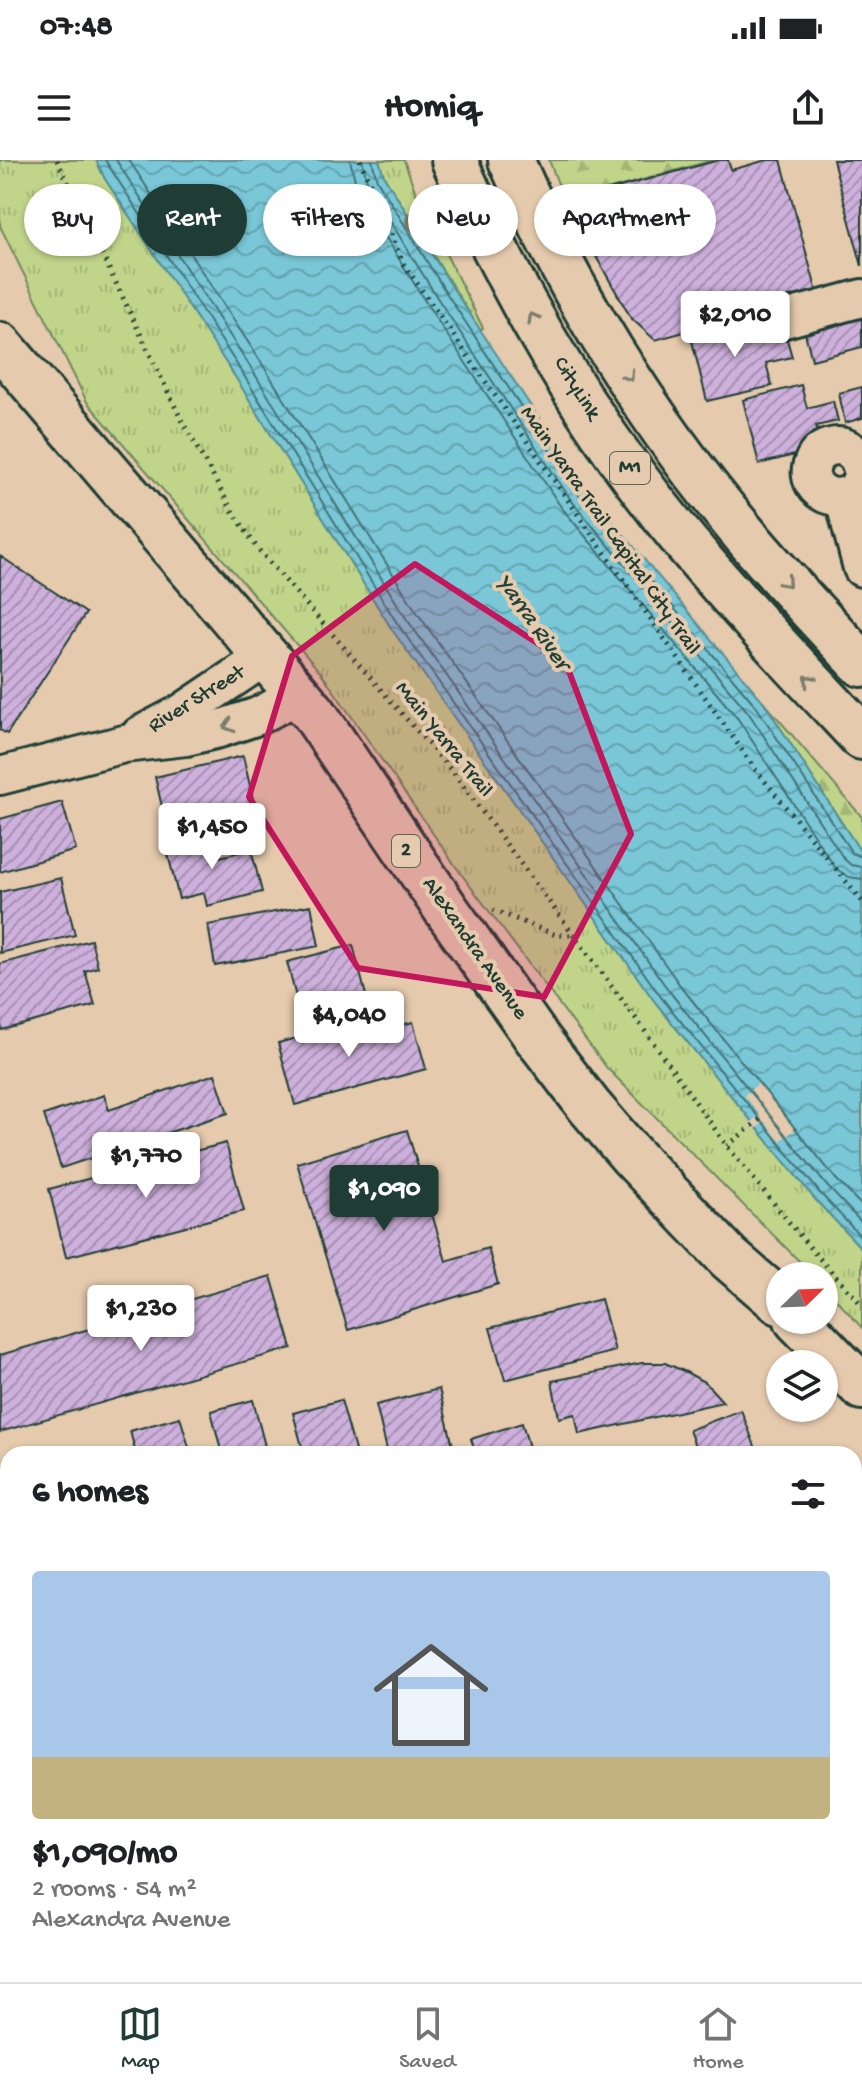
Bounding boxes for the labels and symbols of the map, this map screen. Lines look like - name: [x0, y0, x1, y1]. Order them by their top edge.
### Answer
- pin: $2,010: [670, 291, 800, 359]
- one-way arrow: [527, 312, 543, 327]
- street label: CityLink: [547, 353, 607, 427]
- one-way arrow: [619, 367, 634, 381]
- street label: Main Yarra Trail Capital City Trail: [513, 402, 705, 660]
- road number: M1: [610, 452, 650, 484]
- water label: Yarra River: [489, 570, 578, 680]
- one-way arrow: [777, 573, 791, 588]
- street label: River Street: [144, 659, 252, 740]
- one-way arrow: [804, 674, 818, 689]
- street label: Main Yarra Trail: [388, 677, 498, 803]
- one-way arrow: [222, 717, 236, 733]
- pin: $1,450: [147, 803, 277, 871]
- road number: 2: [392, 835, 420, 867]
- street label: Alexandra Avenue: [415, 873, 533, 1026]
- pin: $4,040: [284, 991, 414, 1059]
- pin: $1,770: [81, 1132, 211, 1200]
- pin: $1,090: [319, 1165, 449, 1233]
- north arrow: [766, 1262, 838, 1334]
- pin: $1,230: [76, 1285, 206, 1353]

